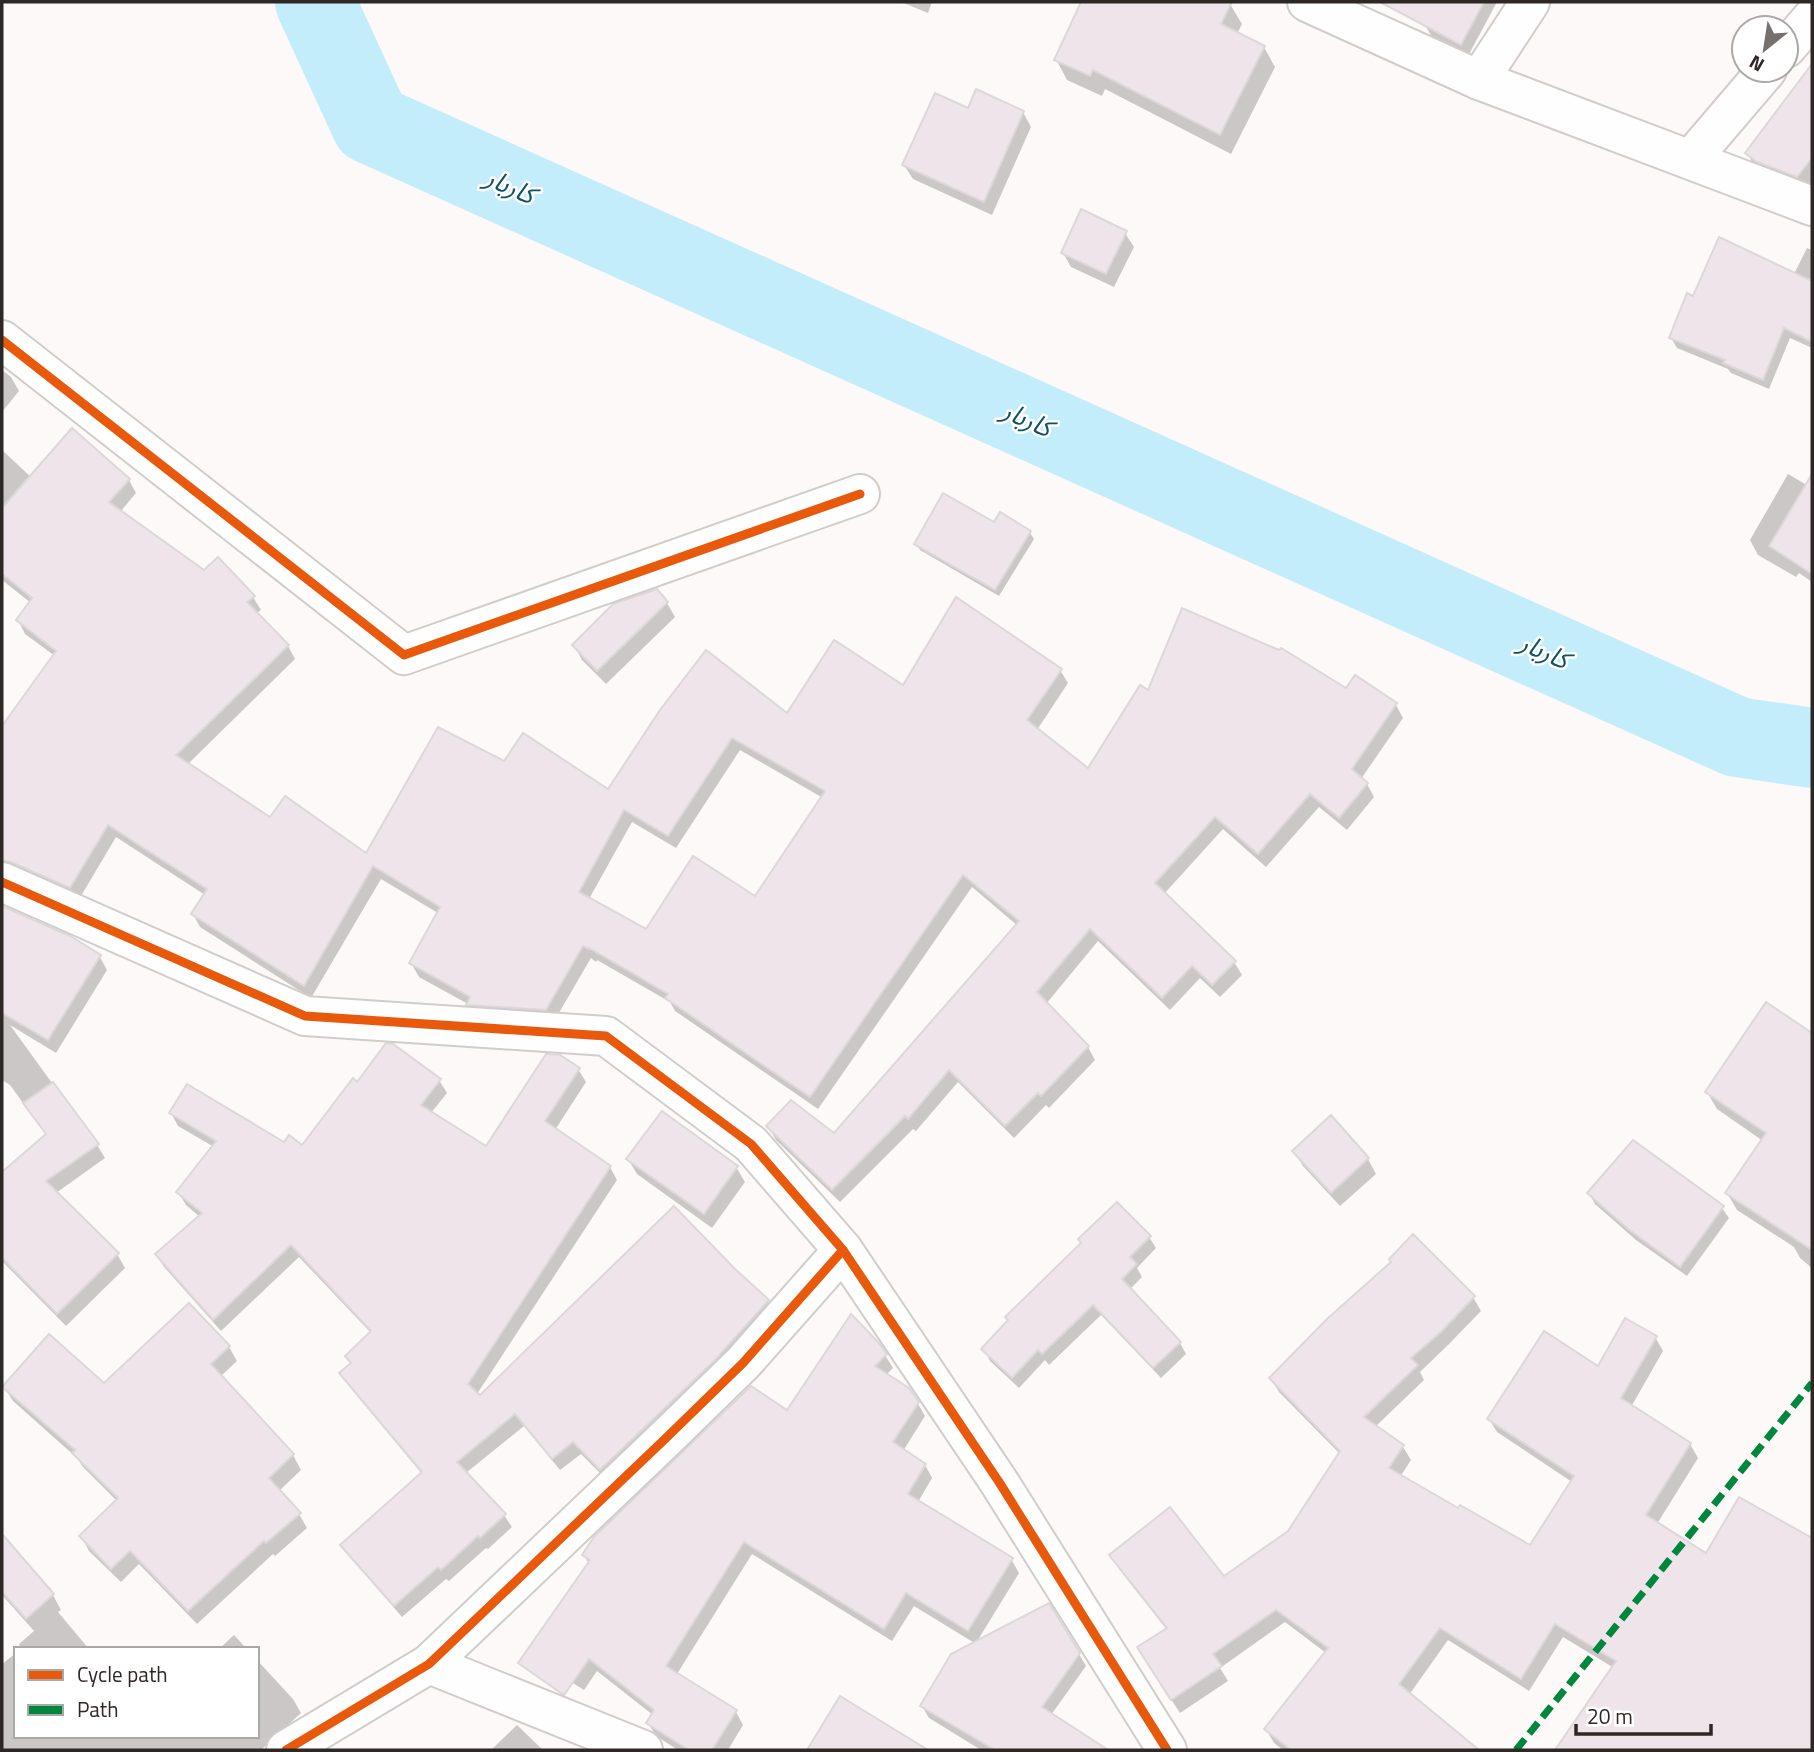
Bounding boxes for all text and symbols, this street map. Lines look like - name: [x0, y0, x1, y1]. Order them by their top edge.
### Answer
- north arrow: [1730, 14, 1800, 84]
- text: N: [1743, 48, 1769, 80]
- water label: کاربار: [477, 157, 546, 216]
- water label: کاربار: [994, 390, 1063, 449]
- water label: کاربار: [1511, 622, 1580, 681]
- legend: [14, 1647, 259, 1738]
- text: Cycle path: [77, 1658, 168, 1690]
- scale bar: [1576, 1692, 1711, 1736]
- text: Path: [77, 1693, 119, 1725]
- text: 20 m: [1587, 1700, 1633, 1732]

